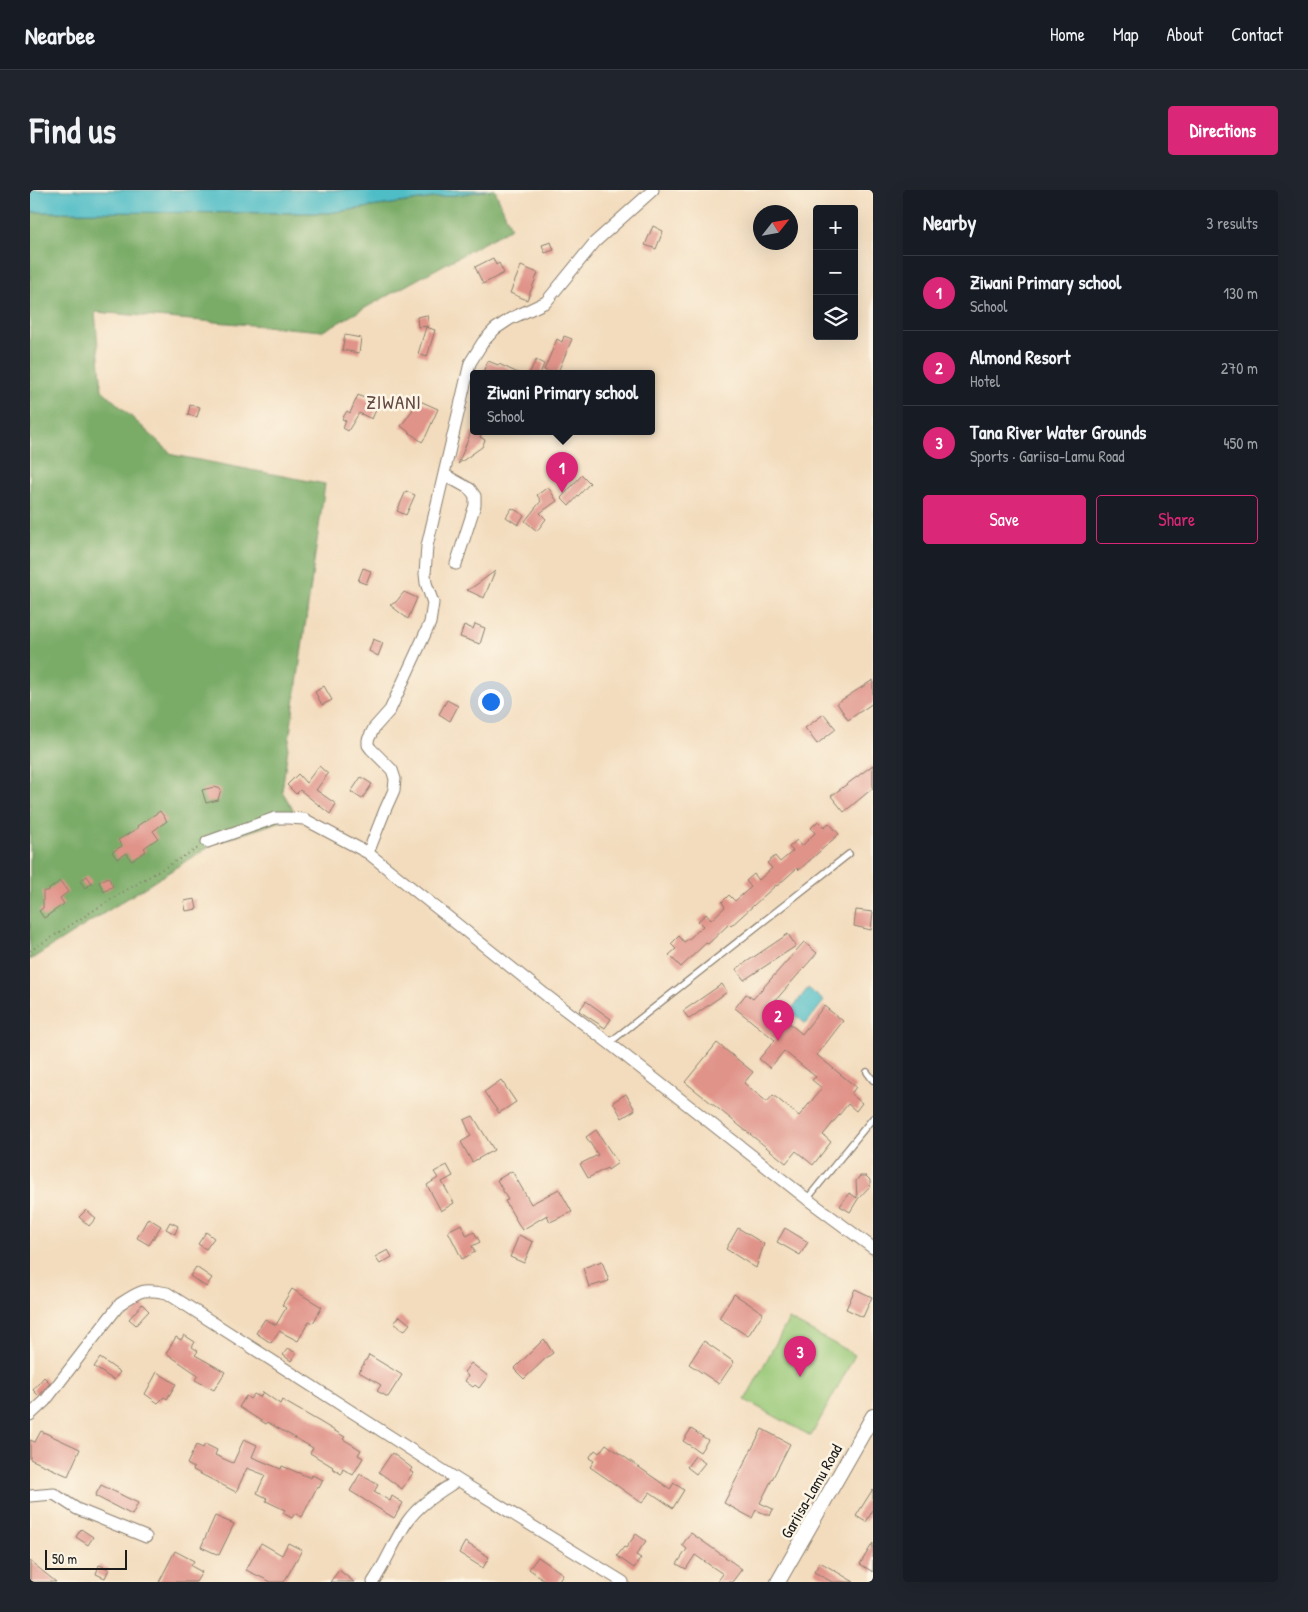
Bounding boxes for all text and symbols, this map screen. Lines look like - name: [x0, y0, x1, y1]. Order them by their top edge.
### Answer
- text: Nearbee: [25, 19, 95, 51]
- text: Home: [1050, 22, 1085, 47]
- text: Map: [1113, 22, 1138, 47]
- text: About: [1166, 22, 1203, 47]
- text: Contact: [1231, 22, 1283, 47]
- button: Directions: [1168, 106, 1278, 155]
- text: Find us: [30, 107, 116, 154]
- north arrow: [753, 205, 798, 250]
- map controls: [813, 205, 858, 340]
- button: +: [813, 205, 858, 250]
- text: Nearby: [923, 208, 976, 237]
- text: 3 results: [1206, 212, 1258, 234]
- button: −: [813, 250, 858, 295]
- text: Ziwani Primary school: [970, 269, 1121, 295]
- text: 1: [936, 282, 942, 304]
- text: 130 m: [1223, 282, 1258, 304]
- button: layers: [813, 295, 858, 340]
- text: School: [970, 295, 1007, 317]
- text: Almond Resort: [970, 344, 1070, 370]
- text: 2: [935, 357, 943, 379]
- text: 270 m: [1221, 357, 1258, 379]
- popup: [470, 370, 655, 435]
- text: Hotel: [970, 370, 1000, 392]
- text: Ziwani Primary school: [487, 379, 638, 405]
- district label: ZIWANI: [366, 389, 422, 415]
- text: School: [487, 405, 524, 427]
- text: Tana River Water Grounds: [970, 419, 1146, 445]
- text: 3: [935, 432, 943, 454]
- text: 450 m: [1224, 432, 1258, 454]
- text: Sports · Gariisa-Lamu Road: [970, 445, 1125, 467]
- pin: 1: [546, 452, 578, 493]
- button: Save: [923, 495, 1086, 544]
- button: Share: [1096, 495, 1258, 544]
- your location: [478, 689, 504, 715]
- pin: 2: [762, 1000, 794, 1041]
- pin: 3: [784, 1336, 816, 1377]
- street label: Gariisa-Lamu Road: [775, 1440, 847, 1542]
- scale bar: [45, 1547, 128, 1570]
- text: 50 m: [52, 1549, 77, 1568]

